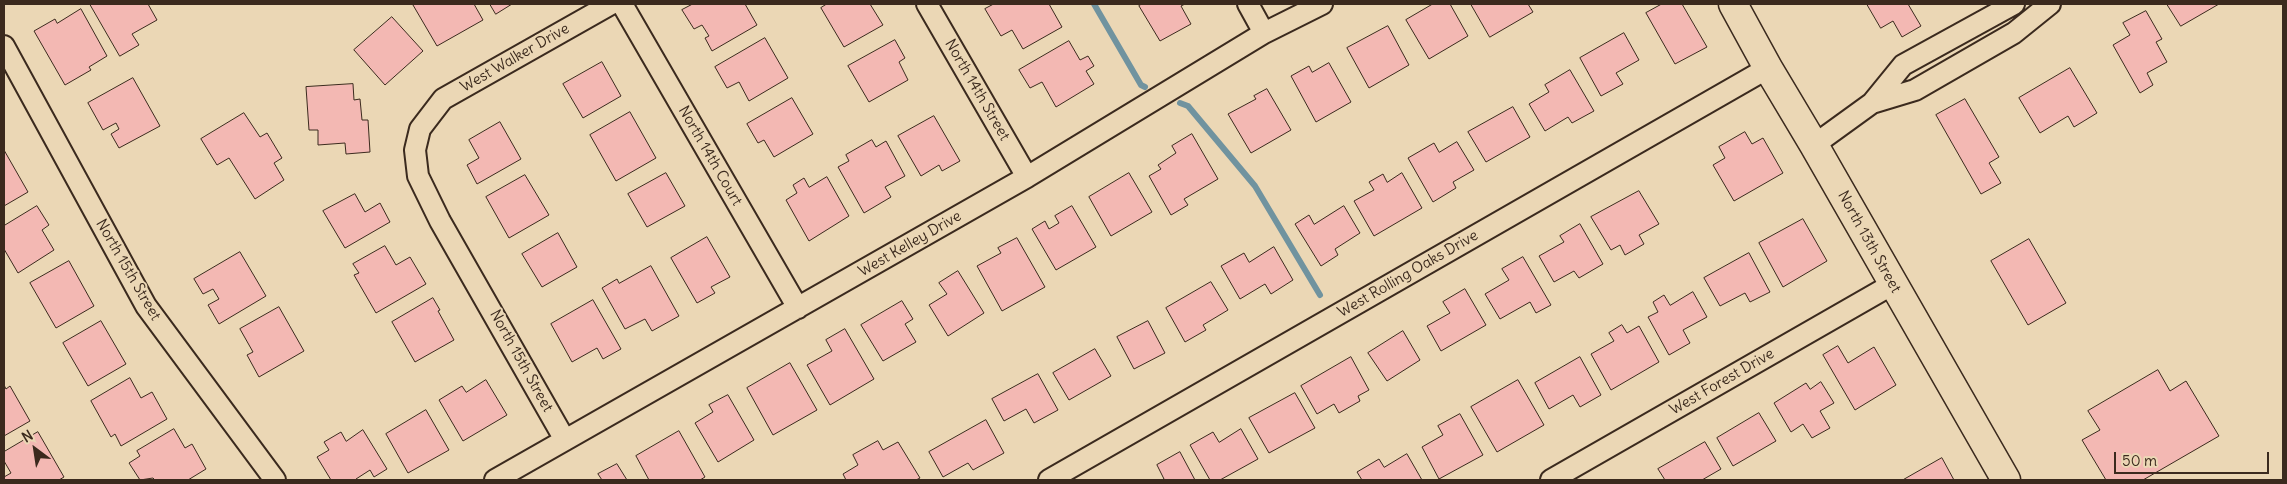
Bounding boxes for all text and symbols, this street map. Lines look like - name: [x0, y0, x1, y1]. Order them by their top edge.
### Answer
- street label: West Walker Drive: [457, 20, 573, 96]
- street label: North 14th Street: [941, 36, 1013, 144]
- street label: North 14th Court: [674, 103, 746, 209]
- street label: North 13th Street: [1834, 188, 1904, 296]
- street label: West Kelley Drive: [855, 207, 965, 281]
- street label: North 15th Street: [92, 216, 164, 324]
- street label: West Rolling Oaks Drive: [1335, 226, 1481, 322]
- street label: North 15th Street: [486, 307, 556, 415]
- street label: West Forest Drive: [1667, 345, 1777, 419]
- north arrow: [10, 424, 60, 474]
- text: N: [18, 426, 36, 446]
- scale bar: [2117, 442, 2272, 474]
- text: 50 m: [2122, 451, 2157, 470]

